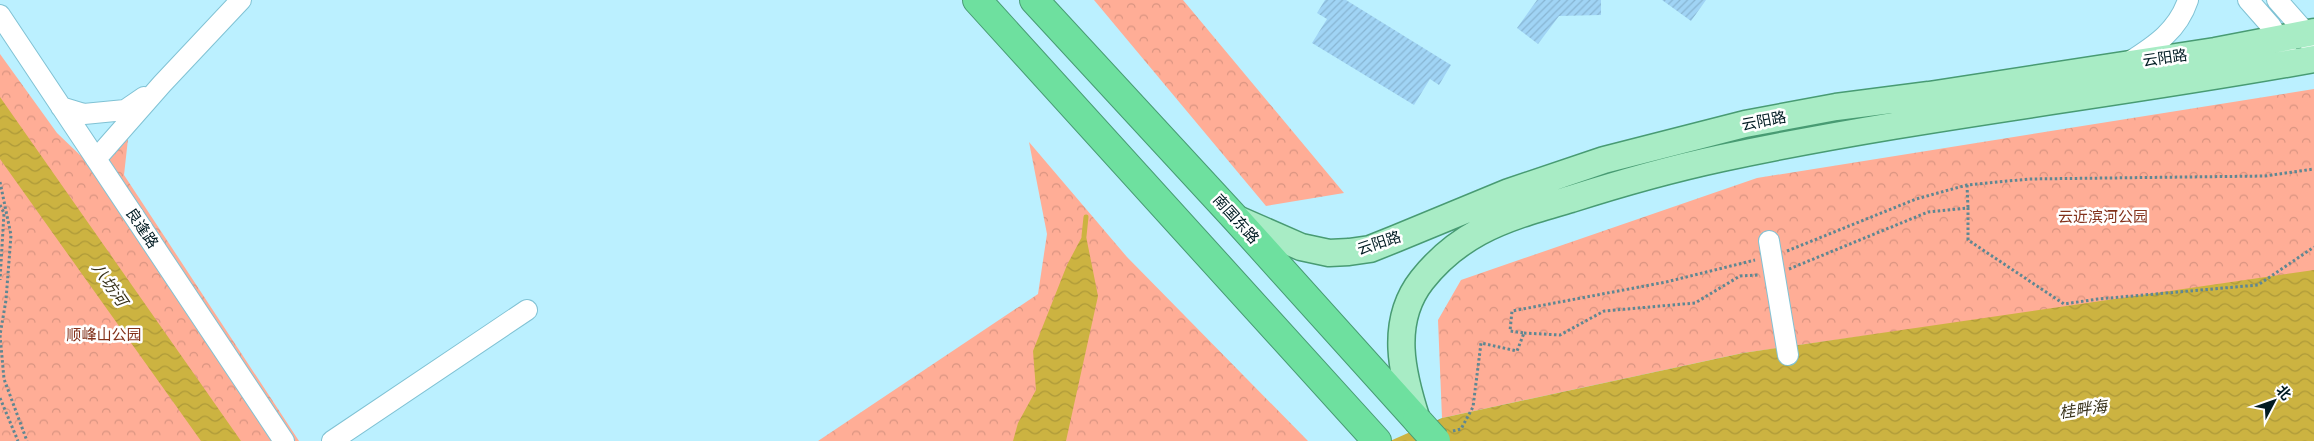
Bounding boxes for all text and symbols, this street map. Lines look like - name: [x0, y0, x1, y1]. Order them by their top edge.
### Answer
- street label: 云阳路: [2141, 44, 2189, 72]
- street label: 云阳路: [1740, 106, 1788, 136]
- street label: 南国东路: [1208, 189, 1264, 249]
- street label: 良逢路: [120, 203, 164, 253]
- park label: 云近滨河公园: [2058, 206, 2148, 228]
- street label: 云阳路: [1354, 226, 1404, 260]
- water label: 八坊河: [86, 258, 134, 313]
- park label: 顺峰山公园: [66, 324, 142, 346]
- north arrow: [2249, 376, 2299, 426]
- text: 北: [2272, 381, 2296, 404]
- water label: 桂畔海: [2058, 394, 2110, 424]

